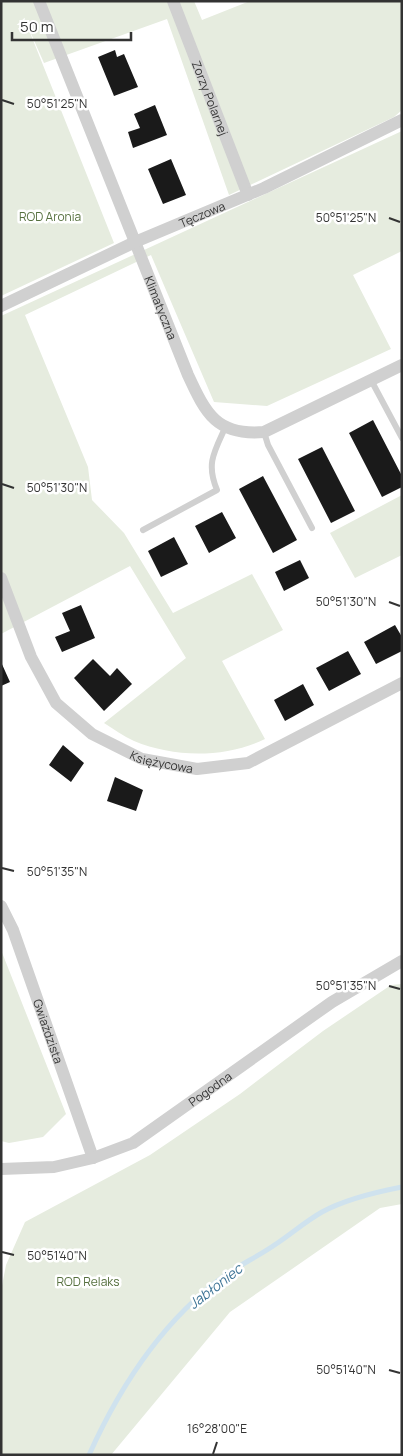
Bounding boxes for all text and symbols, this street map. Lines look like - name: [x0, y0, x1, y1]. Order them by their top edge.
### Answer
- scale bar: [12, 10, 131, 42]
- text: 50 m: [20, 16, 54, 37]
- street label: Zorzy Polarnej: [188, 58, 233, 138]
- text: 50°51'25"N: [27, 95, 87, 112]
- street label: Tęczowa: [176, 197, 227, 231]
- park label: ROD Aronia: [19, 208, 81, 225]
- text: 50°51'25"N: [316, 209, 376, 226]
- street label: Klimatyczna: [141, 273, 181, 342]
- text: 50°51'30"N: [27, 479, 87, 496]
- text: 50°51'30"N: [316, 593, 376, 610]
- street label: Księżycowa: [127, 746, 194, 777]
- text: 50°51'35"N: [27, 863, 87, 880]
- text: 50°51'35"N: [316, 977, 376, 994]
- street label: Gwiaździsta: [29, 997, 68, 1066]
- street label: Pogodna: [185, 1067, 235, 1110]
- text: 50°51'40"N: [27, 1247, 87, 1264]
- water label: Jabłoniec: [184, 1258, 247, 1313]
- park label: ROD Relaks: [57, 1273, 119, 1290]
- text: 50°51'40"N: [316, 1361, 376, 1378]
- text: 16°28'00"E: [187, 1420, 247, 1437]

